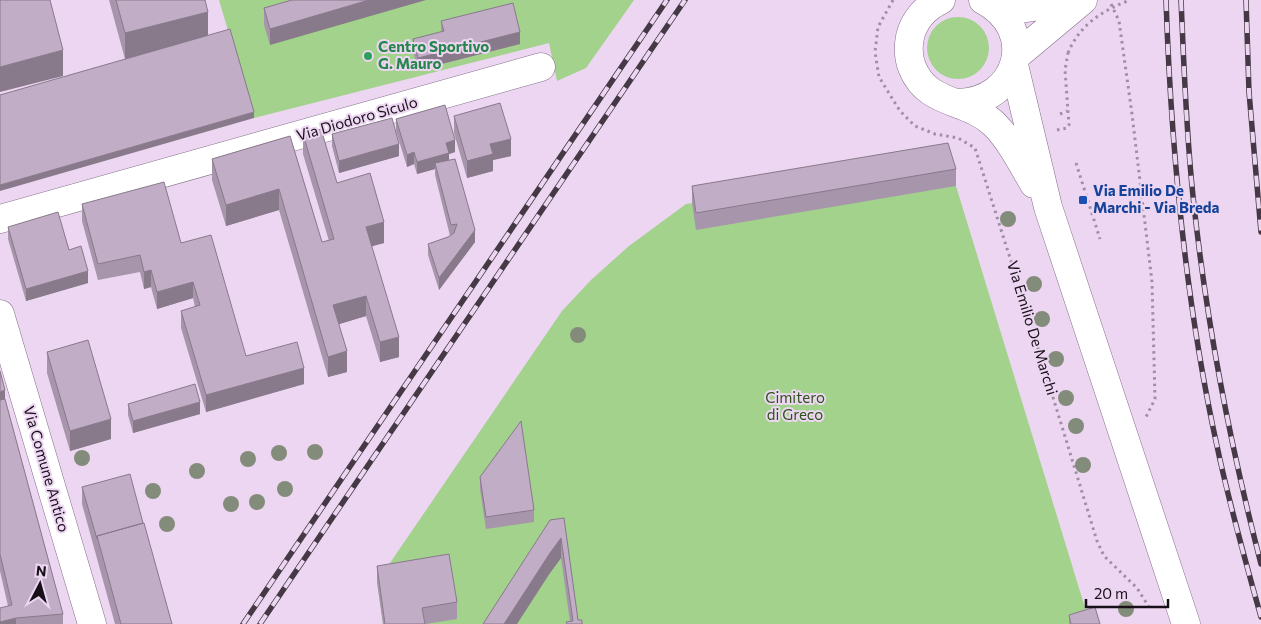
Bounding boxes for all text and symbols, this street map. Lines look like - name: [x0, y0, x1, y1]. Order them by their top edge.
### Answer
- place label: Centro Sportivo G. Mauro: [378, 37, 489, 72]
- marker: Centro Sportivo G. Mauro: [362, 50, 374, 62]
- street label: Via Diodoro Siculo: [294, 92, 419, 144]
- place label: Via Emilio De Marchi - Via Breda: [1093, 181, 1220, 216]
- marker: Via Emilio De Marchi - Via Breda: [1077, 194, 1089, 206]
- street label: Via Emilio De Marchi: [1004, 258, 1062, 397]
- park label: Cimitero di Greco: [765, 388, 825, 423]
- street label: Via Comune Antico: [20, 404, 74, 534]
- north arrow: [15, 559, 65, 609]
- text: N: [35, 562, 48, 580]
- scale bar: [1086, 576, 1168, 608]
- text: 20 m: [1094, 584, 1128, 602]

